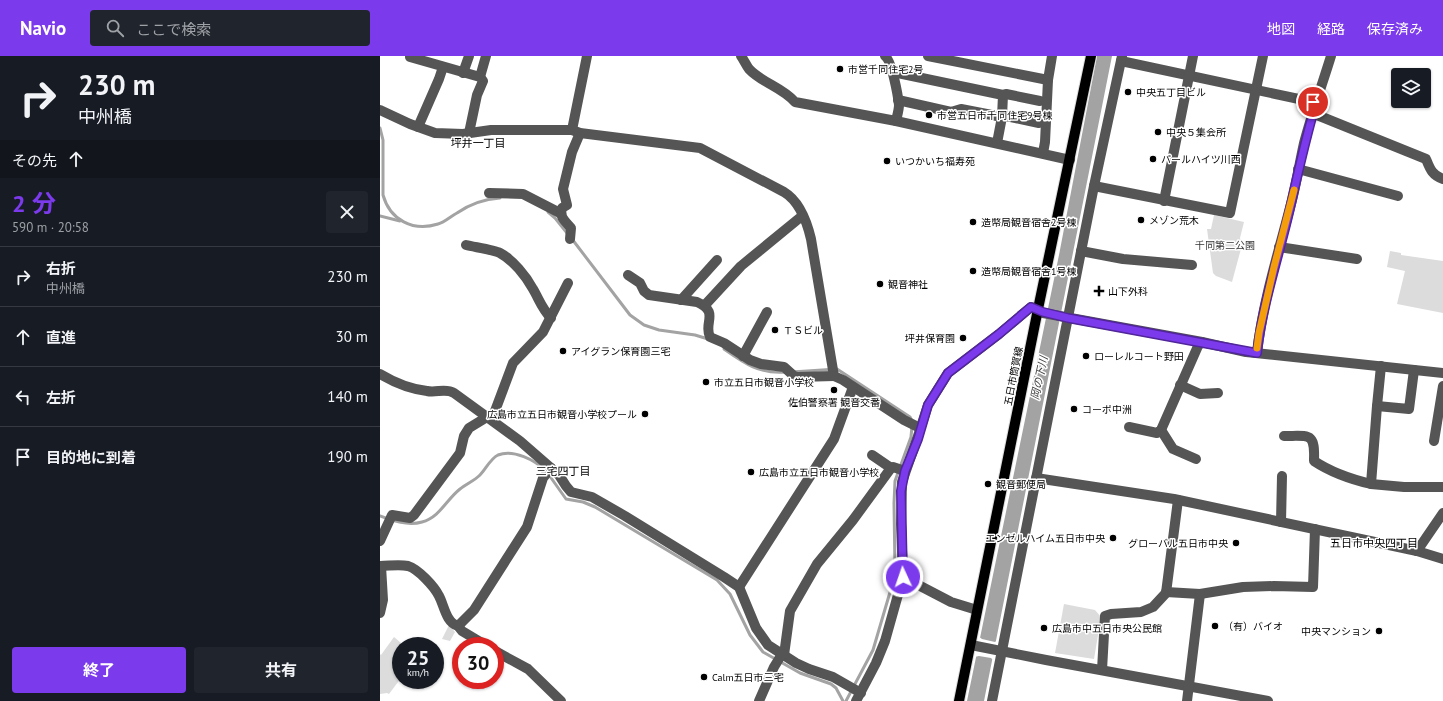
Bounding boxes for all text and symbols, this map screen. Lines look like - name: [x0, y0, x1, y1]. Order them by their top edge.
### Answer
- search box: [90, 10, 370, 46]
- text: Navio: [20, 16, 66, 40]
- icon: search: [104, 17, 126, 39]
- text: ここで検索: [136, 20, 211, 39]
- text: 地図: [1267, 20, 1295, 38]
- text: 経路: [1317, 20, 1345, 38]
- text: 保存済み: [1367, 20, 1423, 38]
- place label: 市営千同住宅2号: [848, 63, 923, 76]
- marker: 市営千同住宅2号: [835, 64, 845, 74]
- text: 230 m: [78, 66, 155, 103]
- map controls: [1391, 68, 1431, 108]
- button: layers: [1391, 68, 1431, 108]
- icon: right: [12, 72, 64, 124]
- pin: [1296, 85, 1330, 119]
- place label: 中央五丁目ビル: [1136, 86, 1206, 99]
- marker: 中央五丁目ビル: [1123, 87, 1133, 97]
- icon: arrive: [1302, 91, 1324, 113]
- text: 中州橋: [78, 105, 132, 128]
- place label: 市営五日市千同住宅9号棟: [937, 109, 1052, 122]
- marker: 市営五日市千同住宅9号棟: [924, 110, 934, 120]
- place label: 中央５集会所: [1166, 126, 1226, 139]
- marker: 中央５集会所: [1153, 127, 1163, 137]
- district label: 坪井一丁目: [451, 136, 506, 150]
- icon: ahead: [65, 148, 87, 170]
- text: その先: [12, 151, 57, 170]
- place label: パールハイツ川西: [1161, 153, 1241, 166]
- marker: パールハイツ川西: [1148, 154, 1158, 164]
- place label: いつかいち福寿苑: [895, 155, 975, 168]
- marker: いつかいち福寿苑: [882, 156, 892, 166]
- text: 2 分: [12, 188, 56, 219]
- button: close: [326, 191, 368, 233]
- place label: メゾン荒木: [1149, 214, 1199, 227]
- marker: メゾン荒木: [1136, 215, 1146, 225]
- place label: 造幣局観音宿舎2号棟: [981, 216, 1076, 229]
- marker: 造幣局観音宿舎2号棟: [968, 217, 978, 227]
- text: 590 m · 20:58: [12, 219, 89, 236]
- park label: 千同第二公園: [1195, 239, 1255, 252]
- text: 右折: [46, 259, 76, 278]
- place label: 造幣局観音宿舎1号棟: [981, 265, 1076, 278]
- icon: right: [12, 266, 34, 288]
- marker: 造幣局観音宿舎1号棟: [968, 266, 978, 276]
- text: 230 m: [327, 267, 368, 286]
- place label: 観音神社: [888, 278, 928, 291]
- marker: 観音神社: [875, 279, 885, 289]
- text: 中州橋: [46, 280, 85, 297]
- marker: 山下外科: [1093, 285, 1105, 297]
- place label: 山下外科: [1108, 285, 1148, 298]
- place label: ＴＳビル: [783, 324, 823, 337]
- marker: ＴＳビル: [770, 325, 780, 335]
- icon: ahead: [12, 326, 34, 348]
- text: 30 m: [335, 327, 368, 346]
- text: 直進: [46, 328, 76, 347]
- place label: 坪井保育園: [905, 332, 955, 345]
- marker: 坪井保育園: [958, 333, 968, 343]
- place label: アイグラン保育園三宅: [571, 345, 670, 358]
- street label: 五日市筒賀線: [1001, 345, 1026, 407]
- marker: アイグラン保育園三宅: [558, 346, 568, 356]
- place label: ローレルコート野田: [1094, 350, 1184, 363]
- marker: ローレルコート野田: [1081, 351, 1091, 361]
- water label: 岡の下川: [1028, 354, 1051, 401]
- place label: 市立五日市観音小学校: [714, 376, 814, 389]
- marker: 市立五日市観音小学校: [701, 377, 711, 387]
- marker: 佐伯警察署 観音交番: [829, 385, 839, 395]
- icon: left: [12, 386, 34, 408]
- text: 140 m: [327, 387, 368, 406]
- text: 左折: [46, 388, 76, 407]
- place label: 佐伯警察署 観音交番: [788, 396, 880, 409]
- place label: コーポ中洲: [1082, 403, 1132, 416]
- marker: コーポ中洲: [1069, 404, 1079, 414]
- place label: 広島市立五日市観音小学校プール: [487, 408, 637, 421]
- marker: 広島市立五日市観音小学校プール: [640, 409, 650, 419]
- icon: arrive: [12, 446, 34, 468]
- text: 190 m: [327, 447, 368, 466]
- text: 目的地に到着: [46, 448, 136, 467]
- district label: 三宅四丁目: [536, 464, 591, 478]
- place label: 広島市立五日市観音小学校: [759, 466, 879, 479]
- marker: 広島市立五日市観音小学校: [746, 467, 756, 477]
- place label: 観音郵便局: [996, 478, 1046, 491]
- marker: 観音郵便局: [983, 479, 993, 489]
- place label: エンゼルハイム五日市中央: [985, 532, 1106, 545]
- marker: エンゼルハイム五日市中央: [1108, 533, 1118, 543]
- district label: 五日市中央四丁目: [1330, 536, 1418, 550]
- place label: グローバル五日市中央: [1128, 537, 1229, 550]
- marker: グローバル五日市中央: [1231, 538, 1241, 548]
- position arrow: [882, 556, 924, 598]
- place label: （有）バイオ: [1223, 620, 1283, 633]
- marker: （有）バイオ: [1210, 621, 1220, 631]
- place label: 広島市中五日市央公民館: [1052, 622, 1162, 635]
- marker: 広島市中五日市央公民館: [1039, 623, 1049, 633]
- place label: 中央マンション: [1301, 625, 1371, 638]
- marker: 中央マンション: [1374, 626, 1384, 636]
- speed limit sign: 30: [452, 637, 504, 689]
- text: 25: [407, 645, 429, 671]
- button: 終了: [12, 647, 186, 693]
- button: 共有: [194, 647, 368, 693]
- text: km/h: [407, 666, 429, 679]
- place label: Calm五日市三宅: [712, 671, 784, 684]
- marker: Calm五日市三宅: [699, 672, 709, 682]

